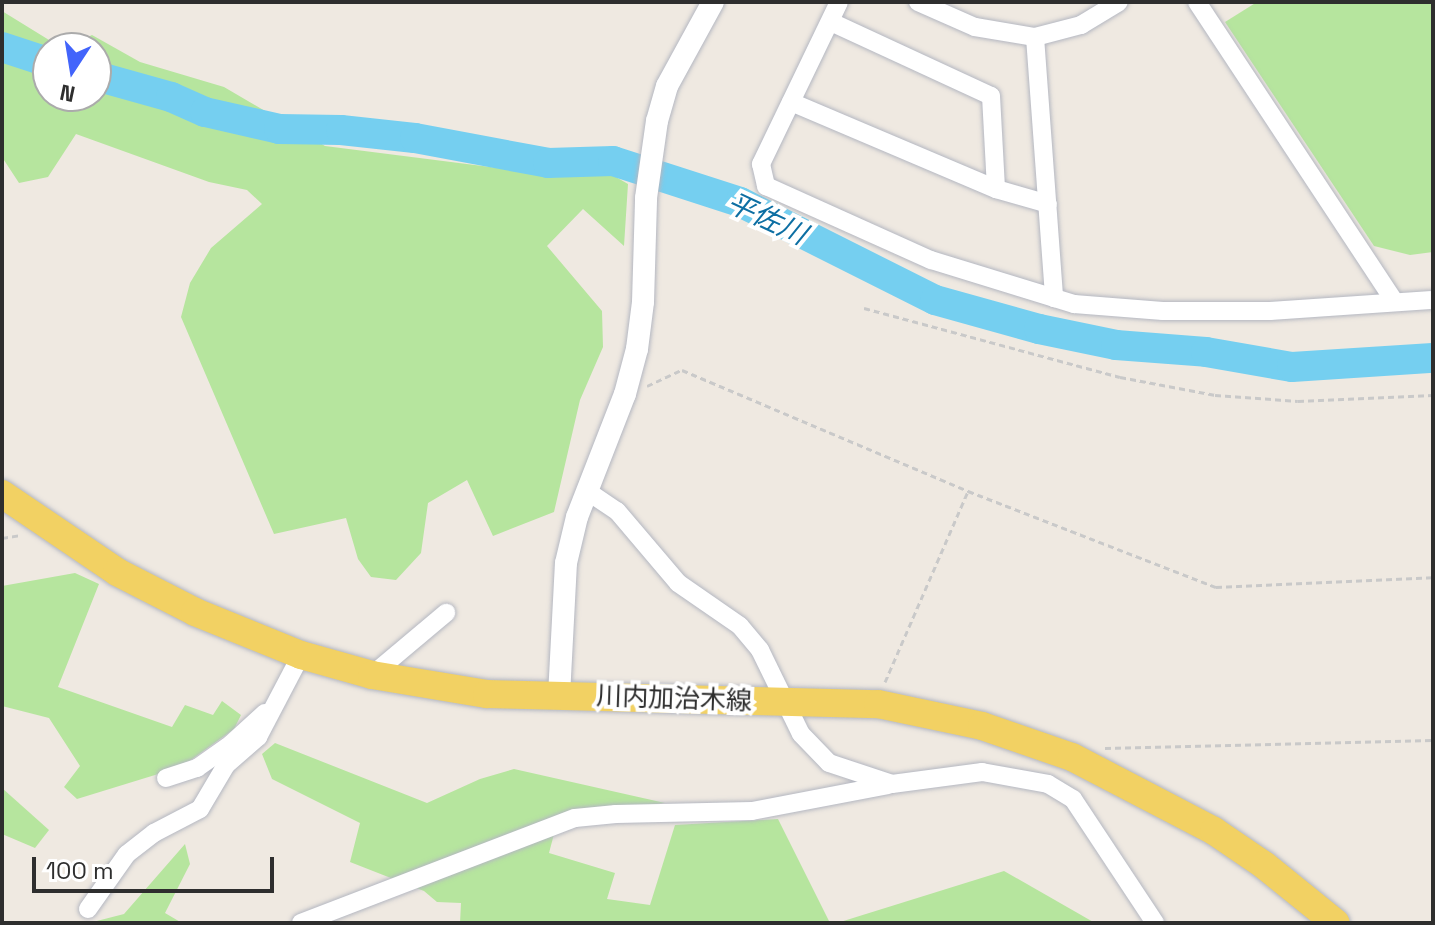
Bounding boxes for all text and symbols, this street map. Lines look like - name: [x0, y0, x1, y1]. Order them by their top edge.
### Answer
- north arrow: [32, 32, 112, 112]
- text: N: [57, 78, 78, 109]
- water label: 平佐川: [722, 185, 812, 251]
- street label: 川内加治木線: [596, 681, 752, 717]
- scale bar: [36, 841, 278, 891]
- text: 100 m: [46, 855, 114, 886]

